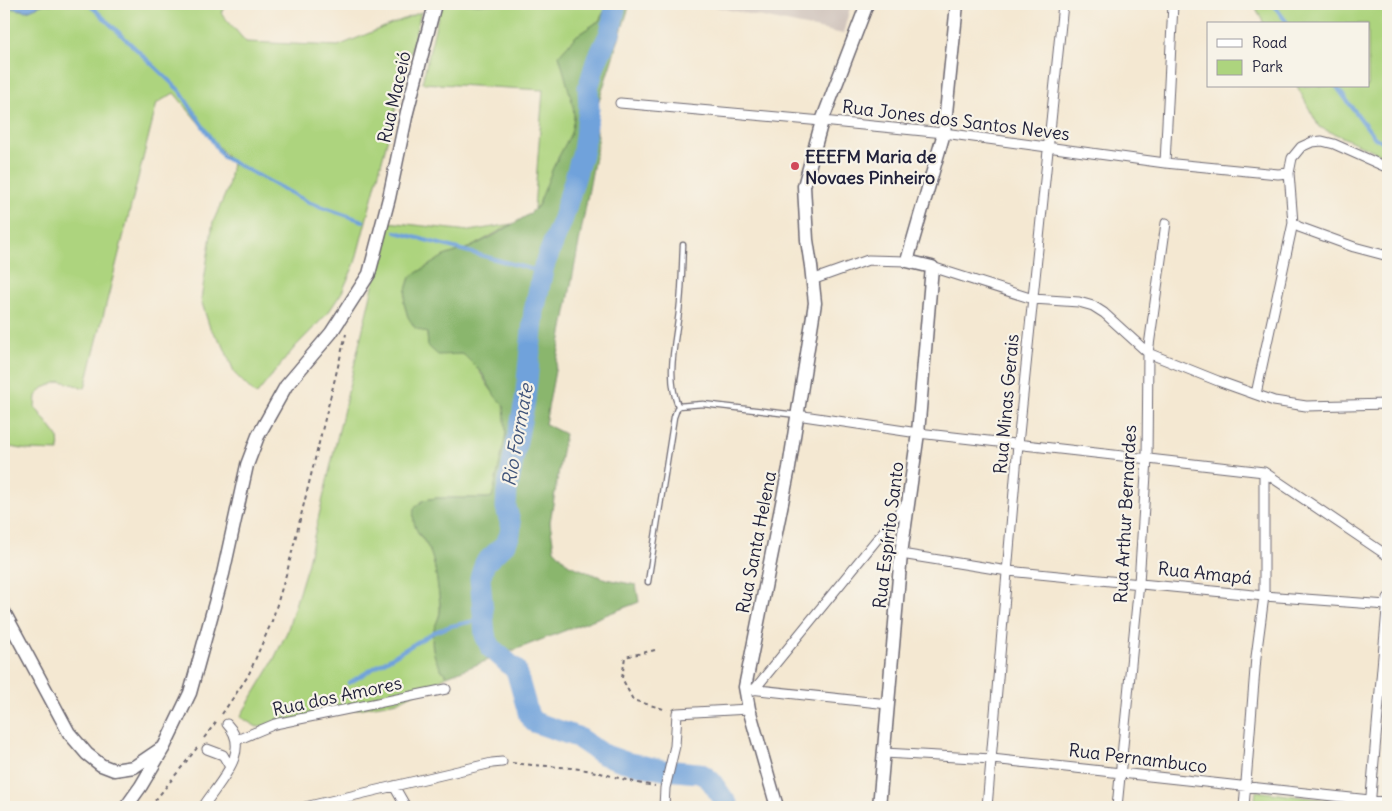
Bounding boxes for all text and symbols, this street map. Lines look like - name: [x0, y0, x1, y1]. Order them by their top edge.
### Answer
- legend: [1207, 22, 1370, 88]
- text: Road: [1252, 33, 1287, 52]
- street label: Rua Maceió: [372, 49, 416, 145]
- text: Park: [1252, 57, 1283, 76]
- street label: Rua Jones dos Santos Neves: [841, 95, 1071, 145]
- place label: EEEFM Maria de Novaes Pinheiro: [805, 145, 937, 189]
- marker: EEEFM Maria de Novaes Pinheiro: [789, 160, 801, 172]
- street label: Rua Minas Gerais: [988, 333, 1024, 475]
- water label: Rio Formate: [496, 380, 538, 488]
- street label: Rua Arthur Bernardes: [1109, 424, 1141, 604]
- street label: Rua Espírito Santo: [868, 460, 908, 610]
- street label: Rua Santa Helena: [731, 469, 781, 615]
- street label: Rua Amapá: [1157, 557, 1253, 589]
- street label: Rua dos Amores: [270, 671, 404, 721]
- street label: Rua Pernambuco: [1067, 738, 1209, 778]

